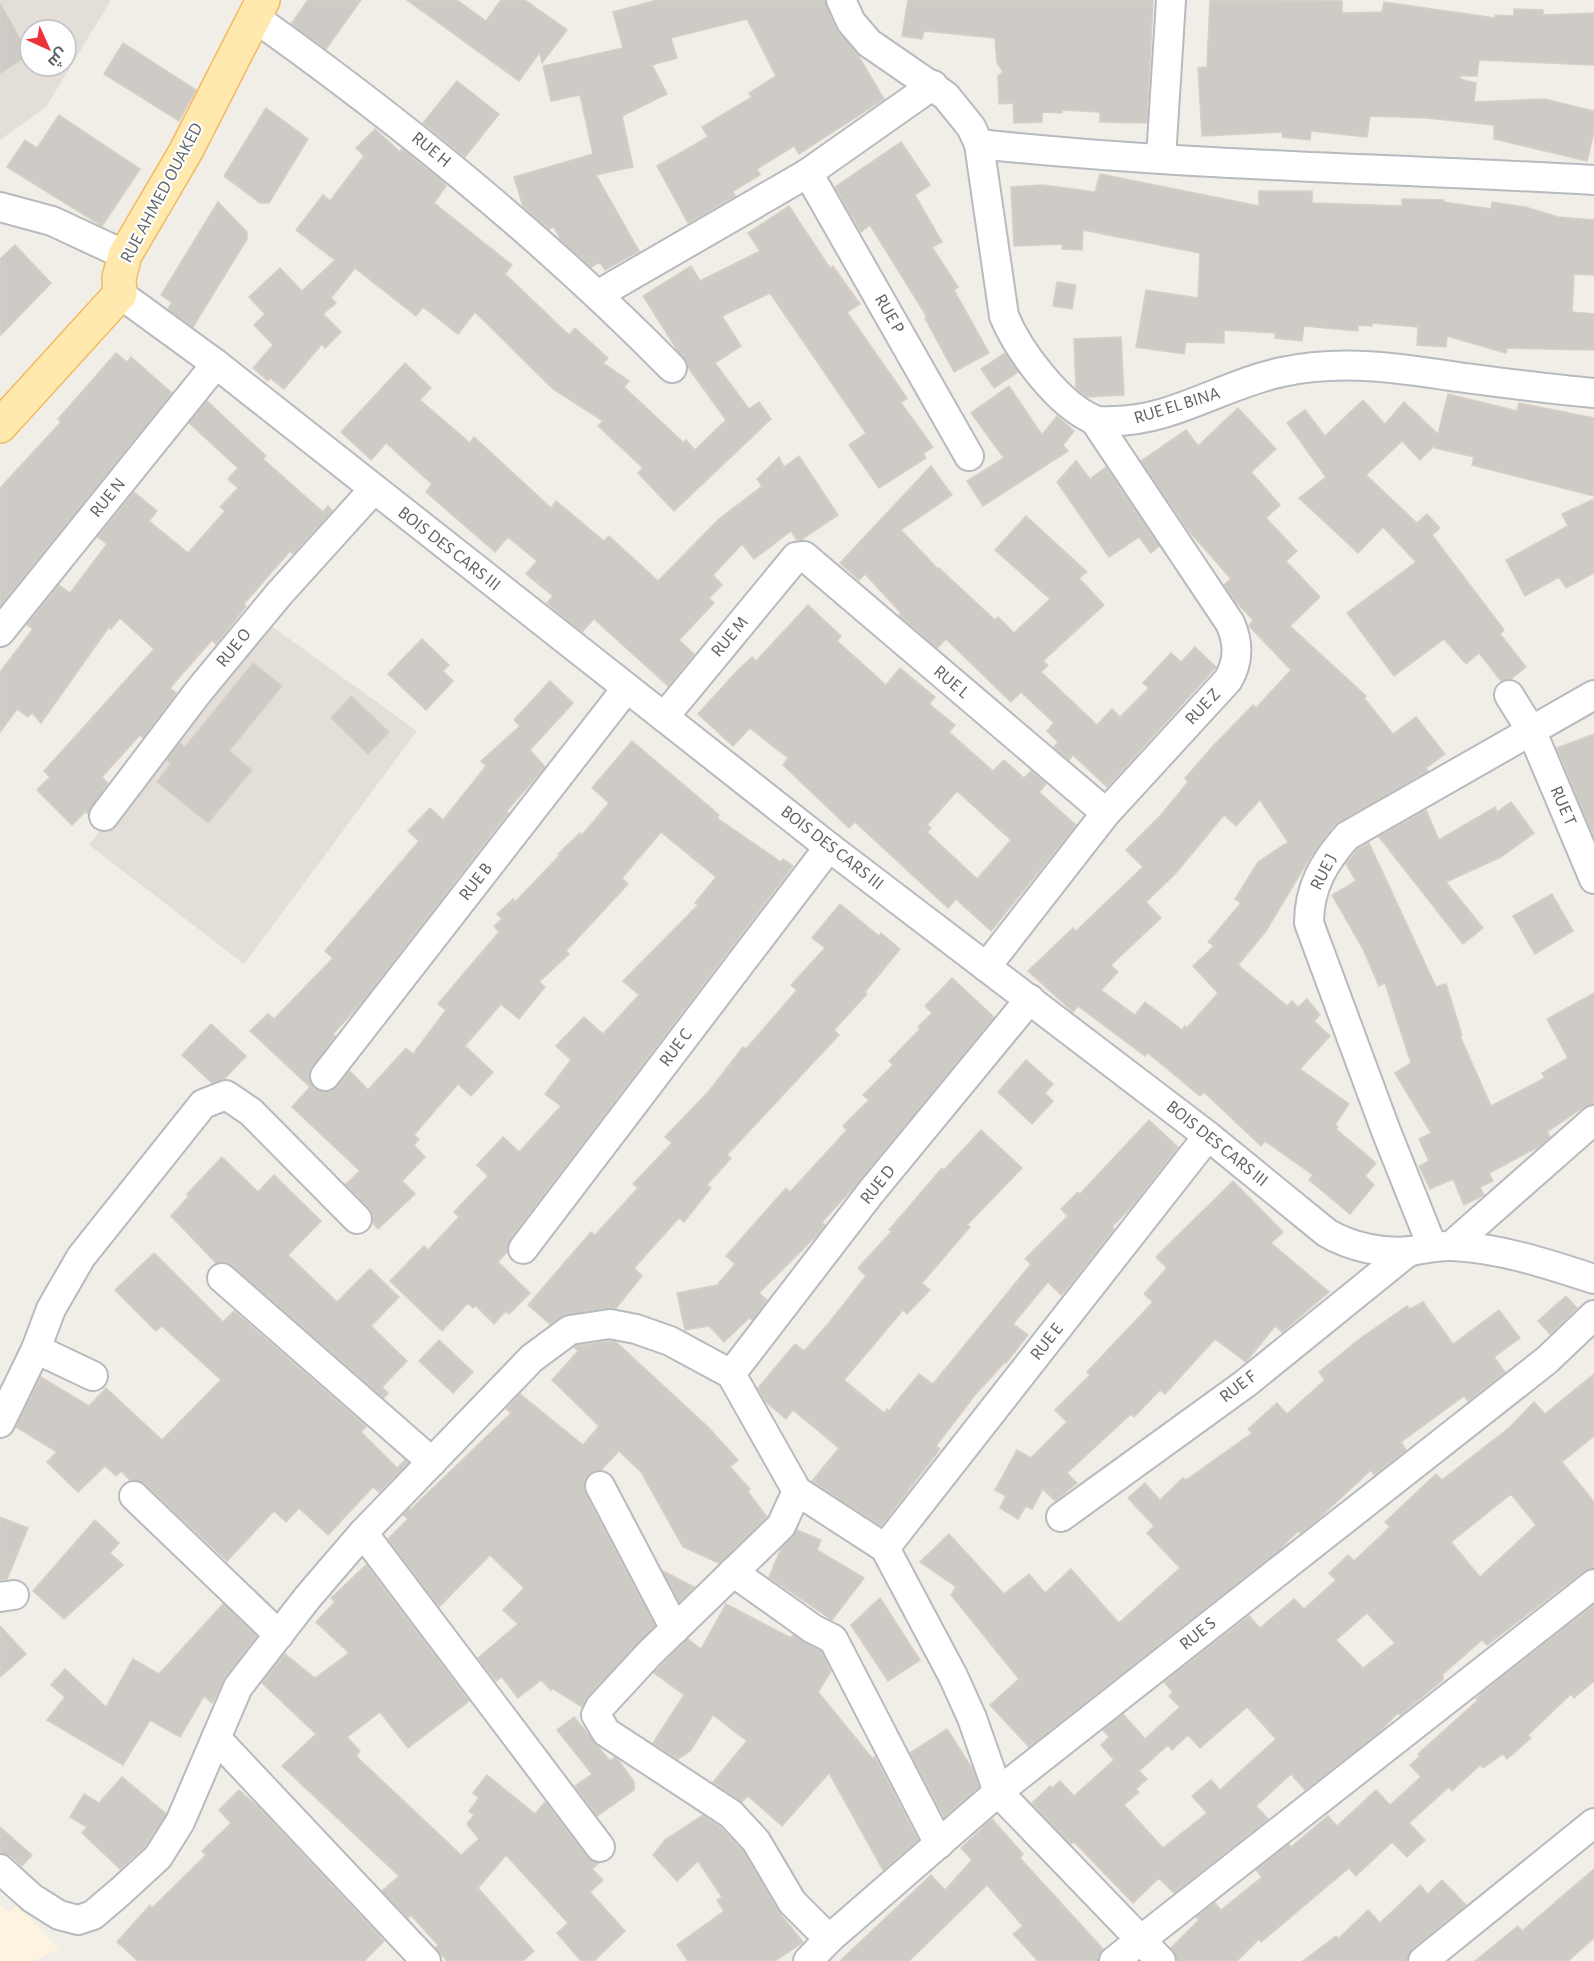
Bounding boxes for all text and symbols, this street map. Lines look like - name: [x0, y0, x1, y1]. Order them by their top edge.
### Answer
- north arrow: [18, 18, 78, 78]
- text: ش: [44, 44, 72, 72]
- street label: RUE AHMED OUAKED: [118, 120, 206, 266]
- street label: RUE H: [408, 129, 454, 171]
- street label: RUE P: [871, 291, 907, 337]
- street label: RUE EL BINA: [1132, 384, 1223, 428]
- street label: RUE N: [87, 475, 129, 521]
- street label: BOIS DES CARS III: [394, 503, 504, 595]
- street label: RUE M: [708, 613, 752, 661]
- street label: RUE O: [213, 625, 255, 671]
- street label: RUE L: [930, 662, 973, 702]
- street label: RUE Z: [1182, 685, 1224, 729]
- street label: RUE T: [1547, 783, 1579, 829]
- street label: BOIS DES CARS III: [777, 802, 887, 894]
- street label: RUE J: [1307, 851, 1341, 893]
- street label: RUE B: [456, 860, 496, 904]
- street label: RUE C: [656, 1026, 696, 1070]
- street label: BOIS DES CARS III: [1163, 1098, 1271, 1190]
- street label: RUE D: [857, 1162, 899, 1208]
- street label: RUE E: [1027, 1320, 1067, 1364]
- street label: RUE F: [1216, 1368, 1260, 1406]
- street label: RUE S: [1176, 1614, 1220, 1654]

